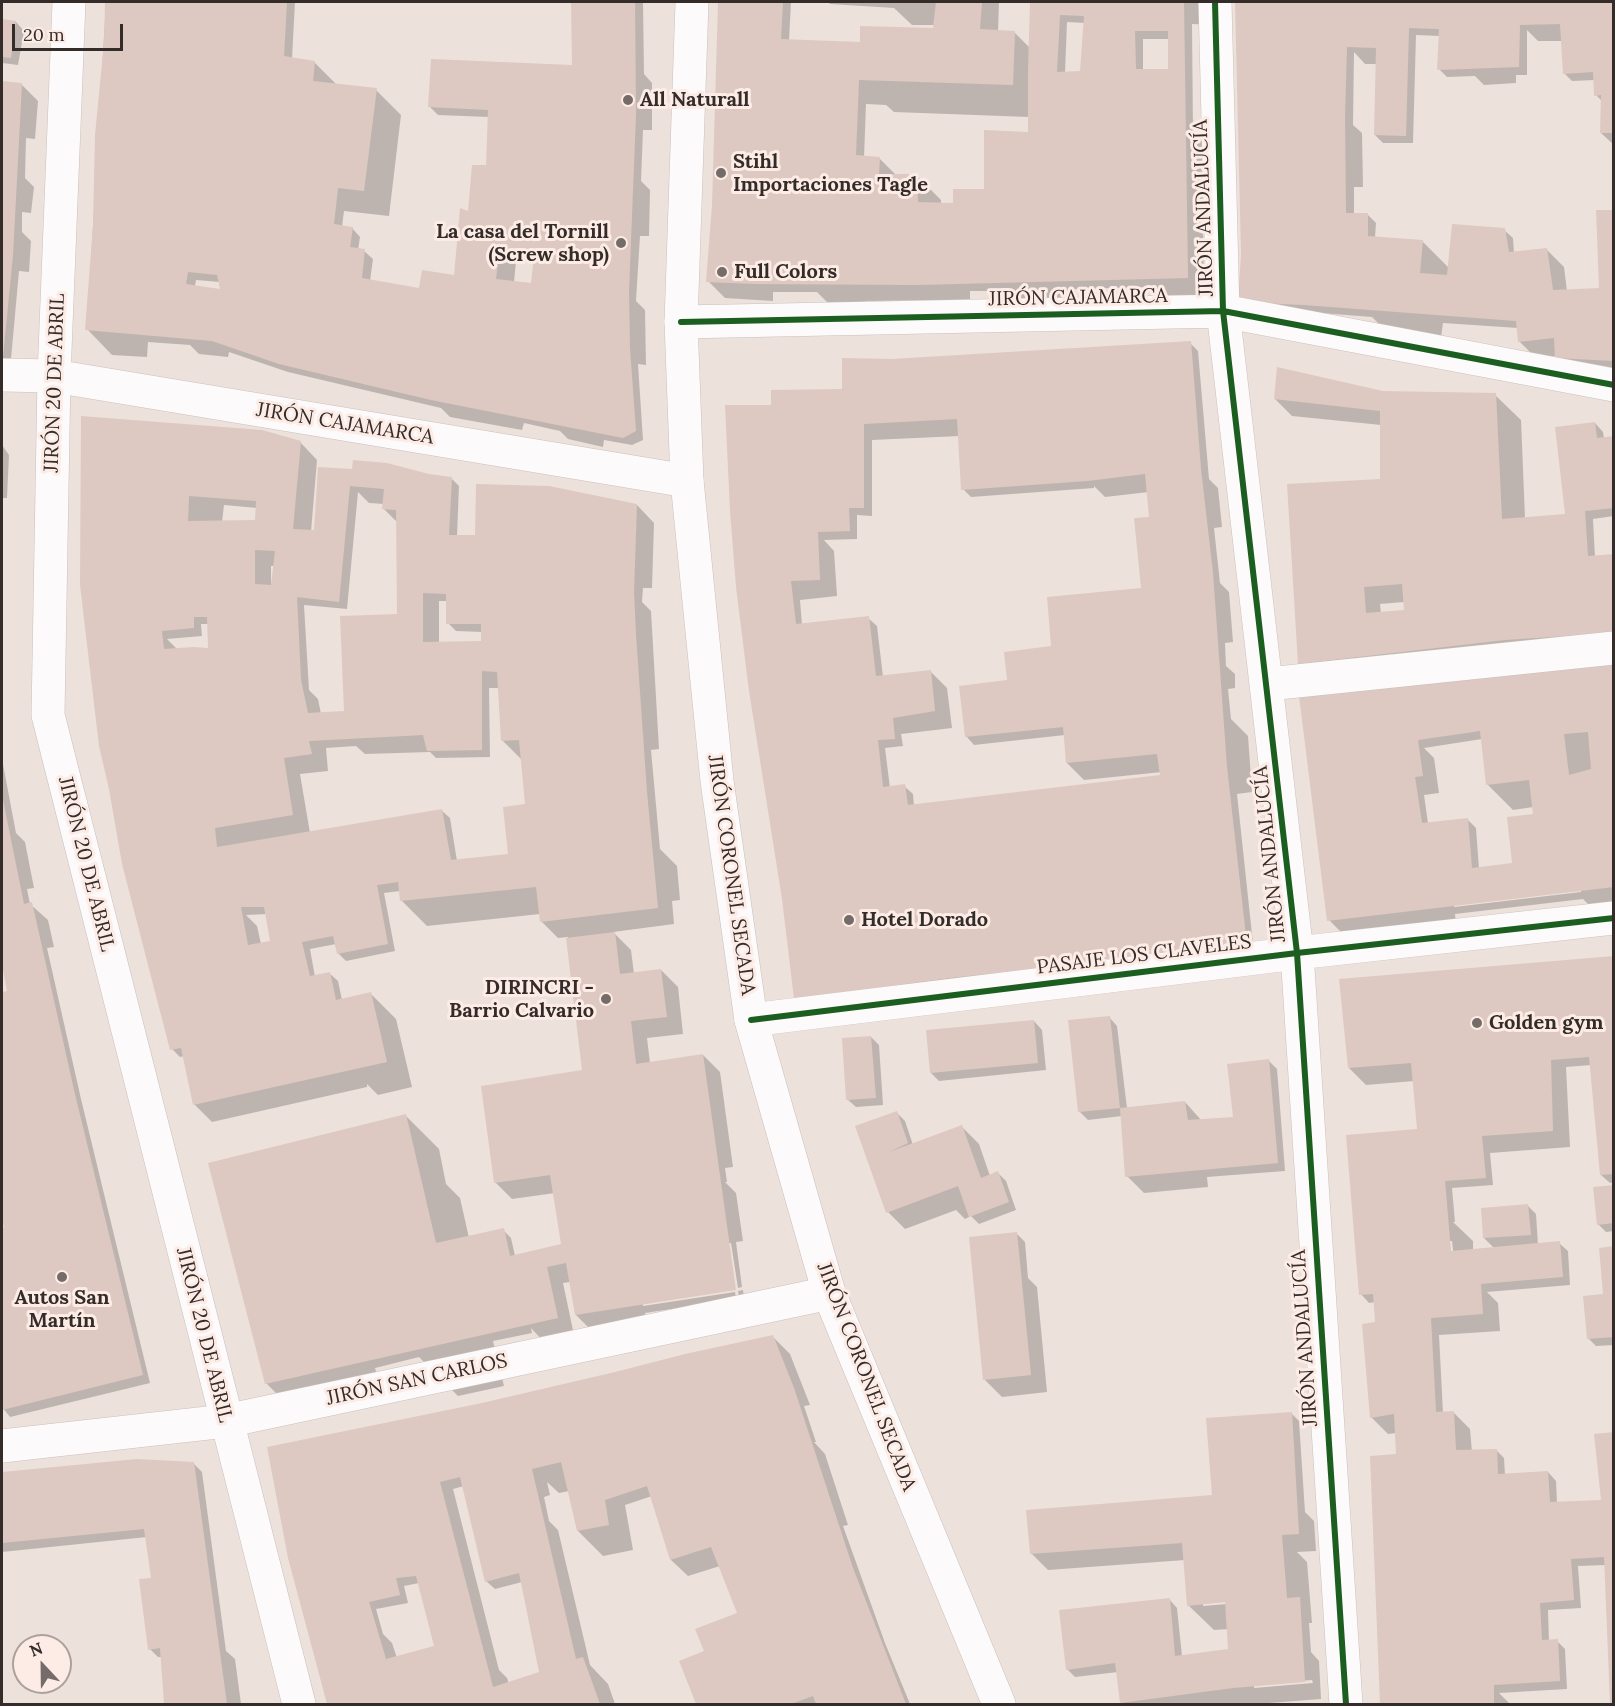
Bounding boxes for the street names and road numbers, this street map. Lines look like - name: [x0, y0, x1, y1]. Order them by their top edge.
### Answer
- street label: JIRÓN ANDALUCÍA: [1189, 119, 1219, 297]
- street label: JIRÓN CAJAMARCA: [988, 284, 1168, 312]
- street label: JIRÓN 20 DE ABRIL: [40, 293, 70, 473]
- street label: JIRÓN CAJAMARCA: [255, 398, 435, 450]
- street label: JIRÓN CORONEL SECADA: [702, 753, 760, 997]
- street label: JIRÓN ANDALUCÍA: [1249, 765, 1291, 943]
- street label: JIRÓN 20 DE ABRIL: [53, 774, 119, 954]
- street label: PASAJE LOS CLAVELES: [1035, 930, 1253, 980]
- street label: JIRÓN 20 DE ABRIL: [171, 1245, 237, 1425]
- street label: JIRÓN ANDALUCÍA: [1287, 1249, 1323, 1427]
- street label: JIRÓN CORONEL SECADA: [811, 1259, 921, 1495]
- street label: JIRÓN SAN CARLOS: [324, 1349, 510, 1411]

